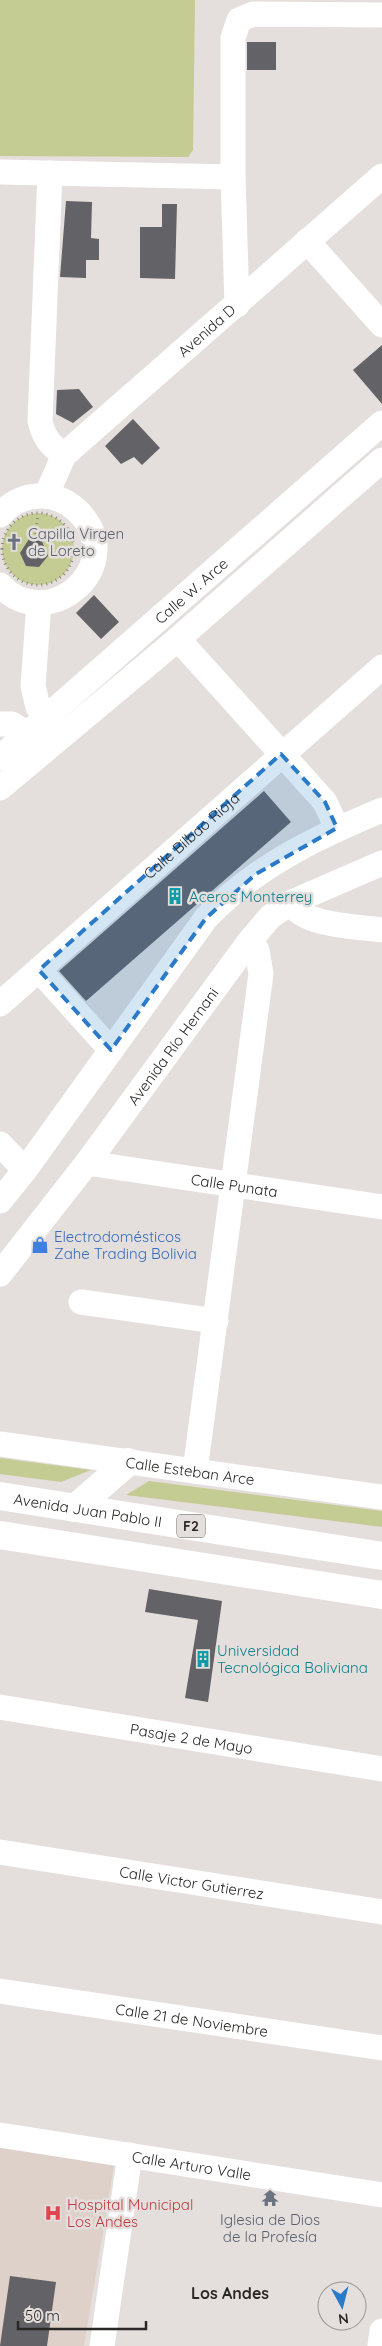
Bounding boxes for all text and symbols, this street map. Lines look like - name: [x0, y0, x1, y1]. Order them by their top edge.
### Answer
- street label: Avenida D: [173, 300, 239, 361]
- place label: Capilla Virgen de Loreto: [28, 524, 124, 560]
- church icon: Capilla Virgen de Loreto: [4, 532, 24, 552]
- street label: Calle W. Arce: [150, 553, 231, 628]
- street label: Calle Bilbao Rioja: [139, 788, 243, 883]
- building icon: Aceros Monterrey: [165, 886, 185, 906]
- place label: Aceros Monterrey: [189, 887, 312, 906]
- street label: Avenida Río Hernani: [123, 984, 222, 1109]
- street label: Calle Punata: [190, 1169, 279, 1201]
- place label: Electrodomésticos Zahe Trading Bolivia: [54, 1227, 197, 1263]
- shop icon: Electrodomésticos Zahe Trading Bolivia: [30, 1235, 50, 1255]
- street label: Calle Esteban Arce: [125, 1452, 256, 1489]
- street label: Avenida Juan Pablo II: [12, 1489, 163, 1531]
- road number: F2: [177, 1514, 205, 1538]
- place label: Universidad Tecnológica Boliviana: [217, 1641, 368, 1677]
- building icon: Universidad Tecnológica Boliviana: [193, 1649, 213, 1669]
- street label: Pasaje 2 de Mayo: [129, 1719, 254, 1757]
- street label: Calle Victor Gutierrez: [118, 1861, 265, 1903]
- street label: Calle 21 de Noviembre: [114, 1999, 270, 2040]
- street label: Calle Arturo Valle: [131, 2146, 252, 2184]
- temple icon: Iglesia de Dios de la Profesía: [260, 2188, 280, 2208]
- place label: Hospital Municipal Los Andes: [67, 2195, 193, 2231]
- hospital icon: Hospital Municipal Los Andes: [43, 2203, 63, 2223]
- place label: Iglesia de Dios de la Profesía: [220, 2210, 320, 2246]
- north arrow: [317, 2281, 367, 2331]
- district label: Los Andes: [191, 2283, 269, 2303]
- scale bar: [18, 2298, 145, 2330]
- text: 50 m: [25, 2306, 60, 2325]
- text: N: [337, 2309, 350, 2328]

